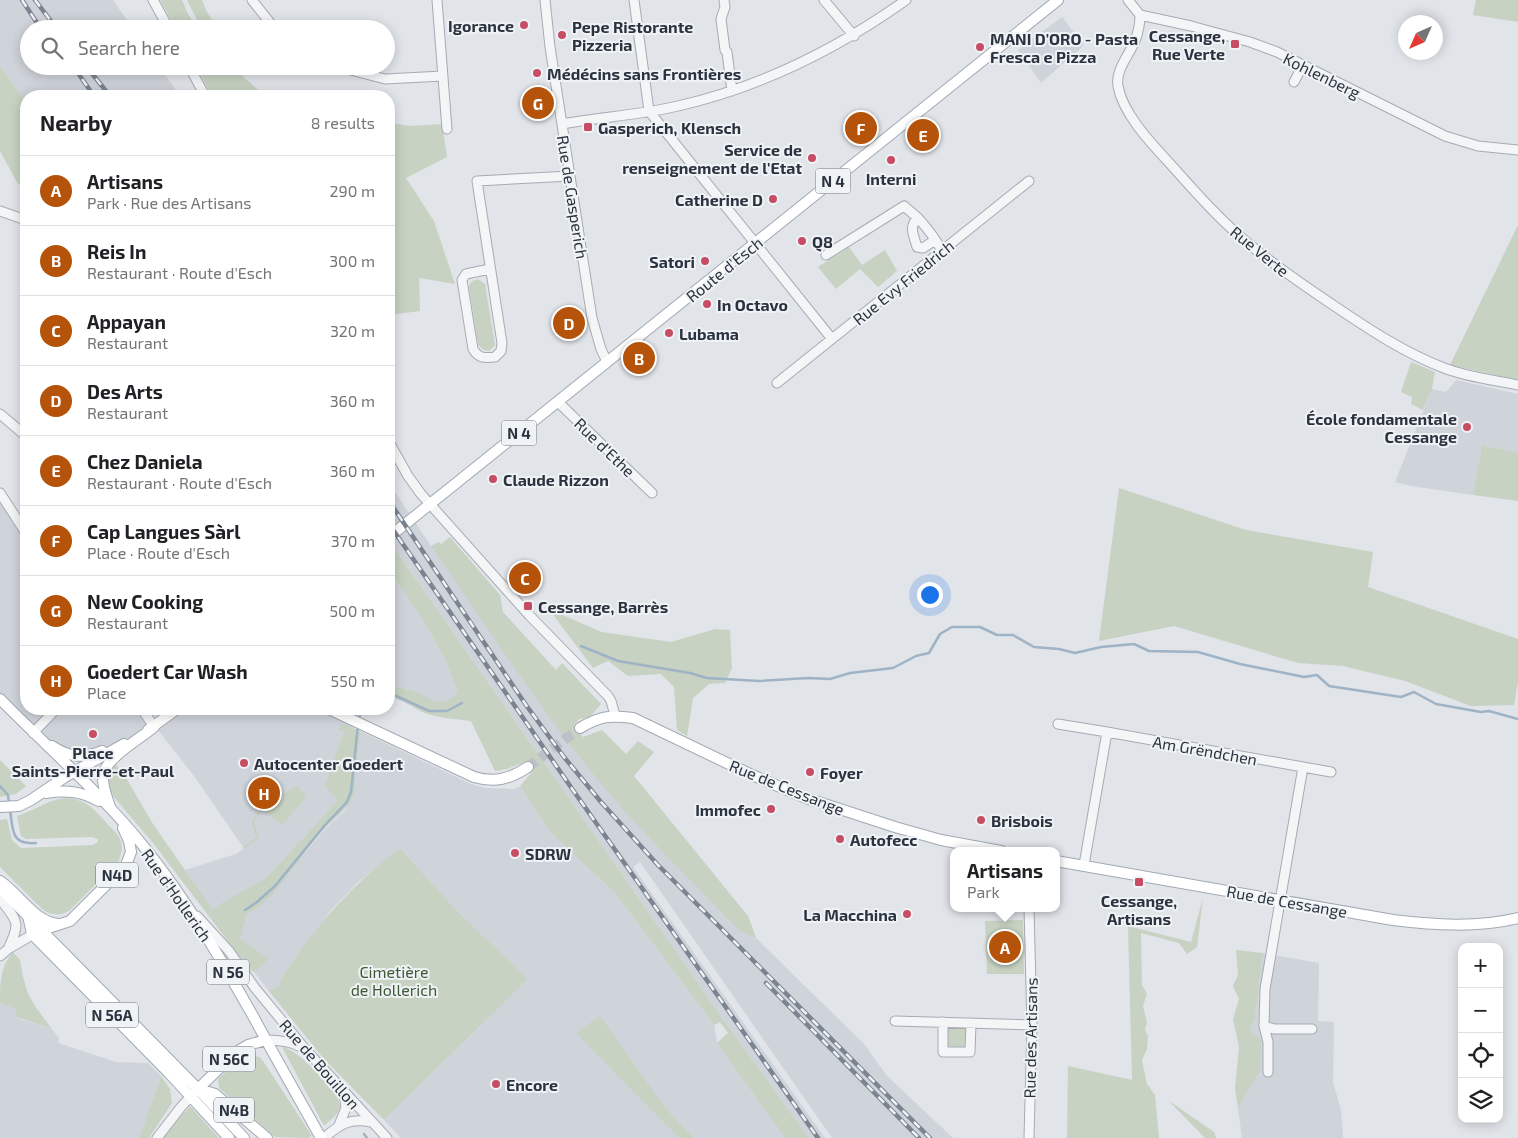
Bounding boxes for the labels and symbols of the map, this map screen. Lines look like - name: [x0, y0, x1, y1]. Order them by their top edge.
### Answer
- north arrow: [1398, 15, 1443, 60]
- place label: Igorance: [448, 16, 514, 35]
- place label: Pepe Ristorante Pizzeria: [572, 17, 693, 54]
- marker: Igorance: [518, 19, 530, 31]
- place label: Cessange, Rue Verte: [1149, 26, 1225, 63]
- marker: Pepe Ristorante Pizzeria: [556, 29, 568, 41]
- place label: MANI D'ORO - Pasta Fresca e Pizza: [990, 29, 1138, 66]
- marker: Cessange, Rue Verte: [1229, 38, 1241, 50]
- marker: MANI D'ORO - Pasta Fresca e Pizza: [974, 41, 986, 53]
- street label: Kohlenberg: [1280, 48, 1364, 102]
- place label: Médécins sans Frontières: [547, 64, 741, 83]
- marker: Médécins sans Frontières: [531, 67, 543, 79]
- pin: G: [522, 84, 554, 122]
- pin: F: [845, 109, 877, 147]
- pin: E: [907, 116, 939, 154]
- place label: Gasperich, Klensch: [598, 118, 741, 137]
- marker: Gasperich, Klensch: [582, 121, 594, 133]
- street label: Rue de Gasperich: [554, 134, 592, 260]
- place label: Service de renseignement de l'Etat: [622, 140, 802, 177]
- marker: Service de renseignement de l'Etat: [806, 152, 818, 164]
- marker: Interni: [885, 154, 897, 166]
- road number: N 4: [816, 168, 850, 194]
- place label: Interni: [866, 169, 916, 188]
- place label: Catherine D: [675, 190, 763, 209]
- marker: Catherine D: [767, 193, 779, 205]
- street label: Rue Verte: [1227, 222, 1293, 280]
- street label: Route d'Esch: [682, 232, 766, 306]
- place label: Q8: [812, 232, 833, 252]
- marker: Q8: [796, 235, 808, 247]
- street label: Rue Evy Friedrich: [849, 236, 957, 328]
- place label: Satori: [649, 252, 695, 271]
- marker: Satori: [699, 255, 711, 267]
- place label: In Octavo: [717, 295, 788, 314]
- marker: In Octavo: [701, 298, 713, 310]
- pin: D: [553, 304, 585, 342]
- place label: Lubama: [679, 324, 739, 343]
- marker: Lubama: [663, 327, 675, 339]
- pin: B: [623, 339, 655, 377]
- place label: École fondamentale Cessange: [1306, 409, 1457, 446]
- street label: Rue d'Ethe: [571, 414, 639, 480]
- road number: N 4: [502, 420, 536, 446]
- marker: École fondamentale Cessange: [1461, 421, 1473, 433]
- place label: Claude Rizzon: [503, 470, 609, 489]
- marker: Claude Rizzon: [487, 473, 499, 485]
- pin: C: [509, 559, 541, 597]
- your location: [917, 582, 943, 608]
- place label: Cessange, Barrès: [538, 597, 668, 616]
- marker: Cessange, Barrès: [522, 600, 534, 612]
- marker: Place Saints-Pierre-et-Paul: [87, 728, 99, 740]
- street label: Am Grëndchen: [1151, 731, 1259, 769]
- place label: Place Saints-Pierre-et-Paul: [12, 743, 175, 780]
- place label: Autocenter Goedert: [254, 754, 403, 773]
- street label: Rue de Cessange: [727, 755, 847, 819]
- marker: Autocenter Goedert: [238, 757, 250, 769]
- place label: Foyer: [820, 763, 863, 783]
- marker: Foyer: [804, 766, 816, 778]
- pin: H: [248, 774, 280, 812]
- place label: Immofec: [695, 800, 761, 819]
- marker: Immofec: [765, 803, 777, 815]
- place label: Brisbois: [991, 811, 1053, 830]
- marker: Brisbois: [975, 814, 987, 826]
- place label: Autofecc: [850, 830, 917, 849]
- marker: Autofecc: [834, 833, 846, 845]
- place label: SDRW: [525, 844, 572, 863]
- street label: Rue d'Hollerich: [138, 845, 216, 945]
- marker: SDRW: [509, 847, 521, 859]
- road number: N4D: [96, 862, 138, 888]
- marker: Cessange, Artisans: [1133, 876, 1145, 888]
- street label: Rue de Cessange: [1225, 881, 1349, 921]
- place label: Cessange, Artisans: [1101, 891, 1177, 928]
- place label: La Macchina: [803, 905, 897, 924]
- marker: La Macchina: [901, 908, 913, 920]
- pin: A: [989, 928, 1021, 966]
- road number: N 56: [207, 960, 249, 984]
- park label: Cimetière de Hollerich: [351, 962, 437, 999]
- street label: Rue des Artisans: [1019, 977, 1041, 1099]
- road number: N 56A: [86, 1002, 138, 1028]
- street label: Rue de Bouillon: [276, 1015, 364, 1113]
- road number: N 56C: [203, 1046, 255, 1072]
- place label: Encore: [506, 1075, 558, 1094]
- marker: Encore: [490, 1078, 502, 1090]
- road number: N4B: [214, 1098, 254, 1122]

